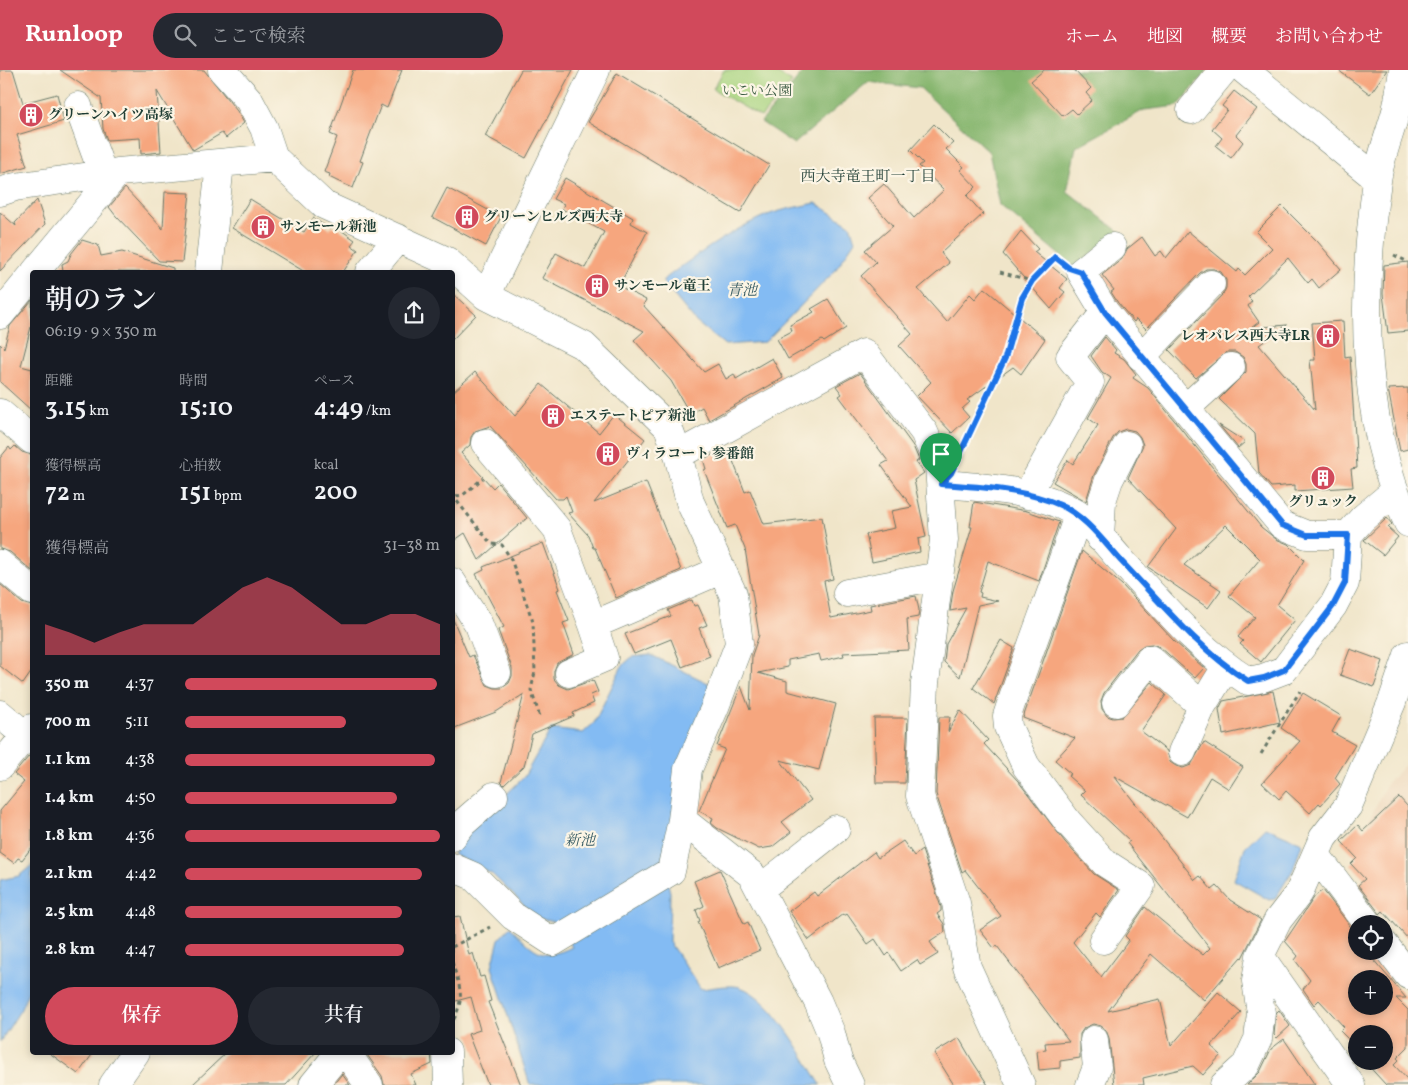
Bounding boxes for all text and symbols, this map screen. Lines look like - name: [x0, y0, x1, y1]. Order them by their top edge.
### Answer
- search box: [153, 13, 503, 58]
- text: Runloop: [25, 18, 123, 52]
- icon: search: [171, 21, 199, 49]
- text: ここで検索: [211, 24, 306, 50]
- text: ホーム: [1065, 25, 1119, 50]
- text: 地図: [1147, 25, 1183, 50]
- text: 概要: [1211, 25, 1247, 50]
- text: お問い合わせ: [1275, 25, 1383, 50]
- park label: いこい公園: [722, 82, 792, 101]
- building icon: グリーンハイツ高塚: [18, 102, 44, 128]
- place label: グリーンハイツ高塚: [48, 106, 173, 125]
- district label: 西大寺竜王町一丁目: [800, 167, 936, 188]
- building icon: グリーンヒルズ西大寺: [454, 204, 480, 230]
- place label: グリーンヒルズ西大寺: [484, 208, 623, 227]
- building icon: サンモール新池: [250, 214, 276, 240]
- place label: サンモール新池: [280, 218, 376, 237]
- building icon: サンモール竜王: [584, 273, 610, 299]
- place label: サンモール竜王: [614, 277, 710, 296]
- water label: 青池: [727, 281, 759, 302]
- text: 朝のラン: [45, 282, 157, 321]
- button: share: [388, 287, 440, 339]
- text: 06:19 · 9 × 350 m: [45, 321, 157, 343]
- building icon: レオパレス西大寺LR: [1315, 323, 1341, 349]
- place label: レオパレス西大寺LR: [1180, 327, 1310, 346]
- text: 距離: [45, 372, 73, 391]
- text: 時間: [179, 372, 207, 391]
- text: ペース: [314, 372, 355, 391]
- text: 3.15: [45, 391, 86, 426]
- text: 15:10: [179, 391, 233, 426]
- text: 4:49: [314, 391, 363, 426]
- text: km: [86, 402, 109, 421]
- text: /km: [363, 402, 391, 421]
- building icon: エステートピア新池: [540, 403, 566, 429]
- place label: エステートピア新池: [570, 407, 696, 426]
- pin: [920, 433, 962, 484]
- icon: arrive: [927, 440, 955, 468]
- building icon: ヴィラコート 参番館: [595, 441, 621, 467]
- place label: ヴィラコート 参番館: [626, 445, 754, 464]
- text: kcal: [314, 456, 339, 475]
- text: 獲得標高: [45, 457, 101, 476]
- text: 心拍数: [179, 457, 221, 476]
- building icon: グリュック: [1310, 465, 1336, 491]
- text: 200: [314, 475, 357, 510]
- text: 72: [45, 476, 70, 511]
- text: 151: [179, 476, 211, 511]
- text: m: [70, 487, 85, 506]
- text: bpm: [211, 487, 242, 506]
- place label: グリュック: [1288, 493, 1358, 512]
- text: 31–38 m: [383, 535, 440, 557]
- text: 獲得標高: [45, 538, 109, 560]
- text: 350 m: [45, 673, 89, 695]
- text: 4:37: [125, 673, 154, 695]
- text: 700 m: [45, 711, 91, 733]
- text: 5:11: [125, 711, 149, 733]
- text: 1.1 km: [45, 749, 91, 771]
- text: 4:38: [125, 749, 155, 771]
- text: 1.4 km: [45, 787, 94, 809]
- text: 4:50: [125, 787, 155, 809]
- text: 1.8 km: [45, 825, 93, 847]
- text: 4:36: [125, 825, 155, 847]
- water label: 新池: [565, 831, 597, 852]
- text: 2.1 km: [45, 863, 93, 885]
- text: 4:42: [125, 863, 156, 885]
- text: 2.5 km: [45, 901, 94, 923]
- text: 4:48: [125, 901, 156, 923]
- map controls: [1348, 915, 1393, 1070]
- button: locate: [1348, 915, 1393, 960]
- text: 2.8 km: [45, 939, 95, 961]
- text: 4:47: [125, 939, 156, 961]
- button: +: [1348, 970, 1393, 1015]
- button: 保存: [45, 987, 238, 1045]
- button: 共有: [248, 987, 440, 1045]
- button: −: [1348, 1025, 1393, 1070]

